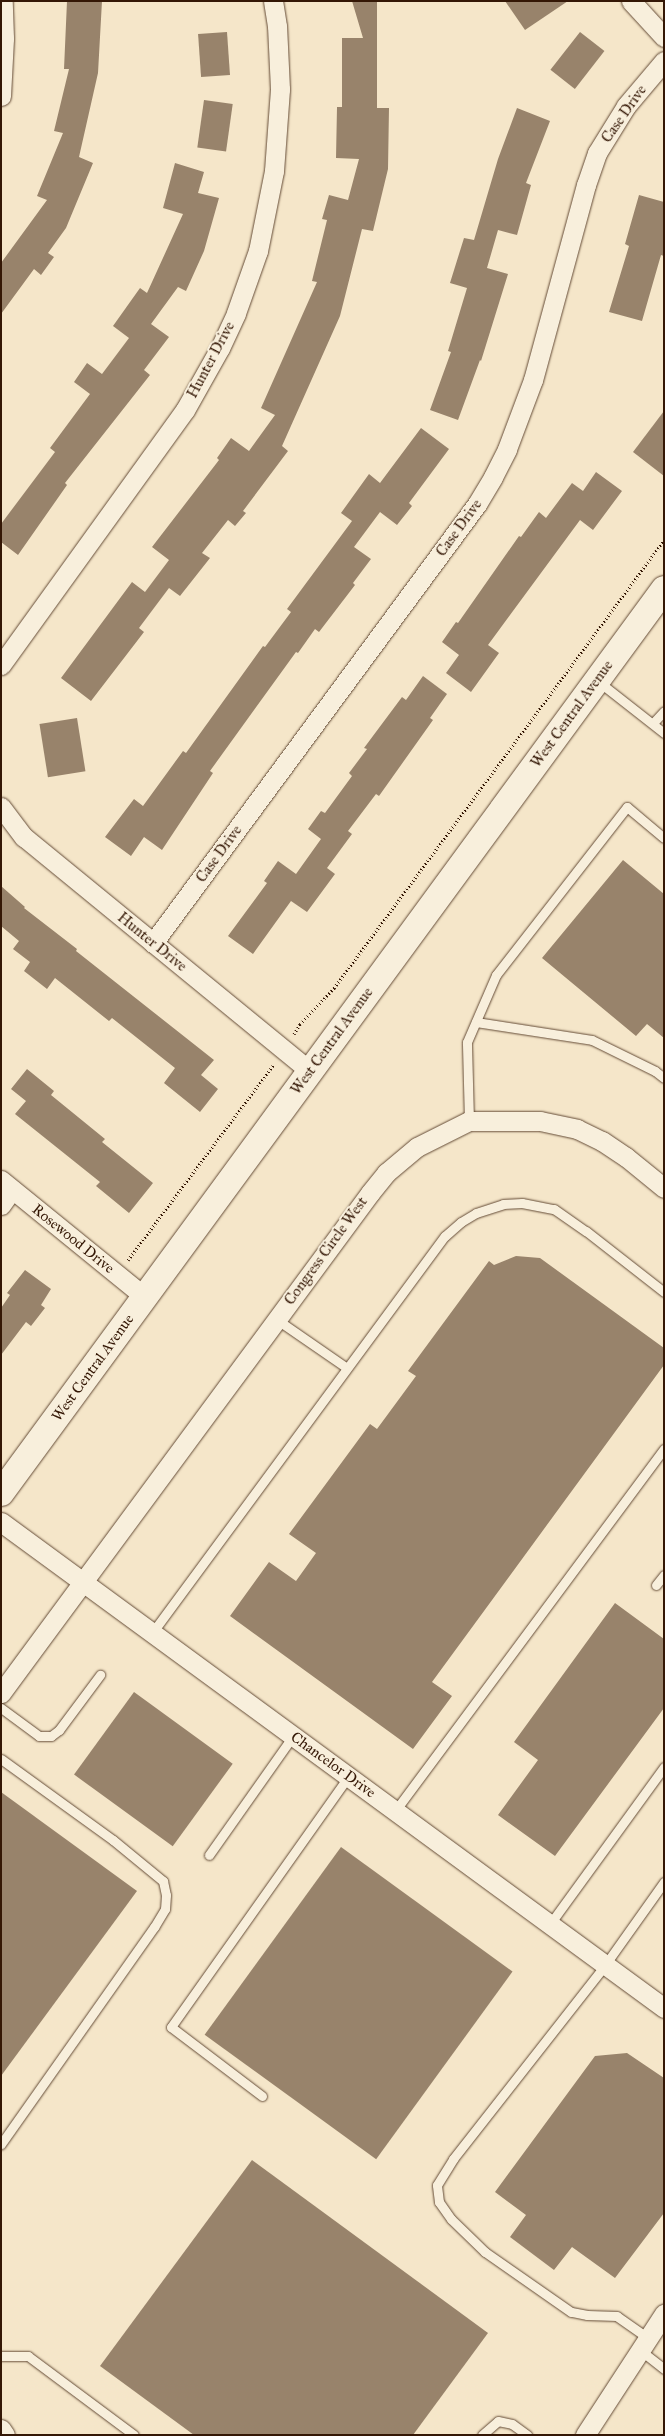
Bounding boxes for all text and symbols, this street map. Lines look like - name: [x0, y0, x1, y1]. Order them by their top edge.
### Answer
- street label: Case Drive: [598, 82, 650, 146]
- street label: Hunter Drive: [183, 319, 239, 401]
- street label: Case Drive: [432, 496, 486, 560]
- street label: West Central Avenue: [527, 657, 617, 771]
- street label: Case Drive: [192, 822, 246, 886]
- street label: Hunter Drive: [114, 909, 190, 975]
- street label: West Central Avenue: [287, 984, 377, 1098]
- street label: Congress Circle West: [281, 1193, 371, 1309]
- street label: Rosewood Drive: [28, 1200, 118, 1278]
- street label: West Central Avenue: [48, 1311, 138, 1425]
- street label: Chancelor Drive: [287, 1728, 379, 1802]

